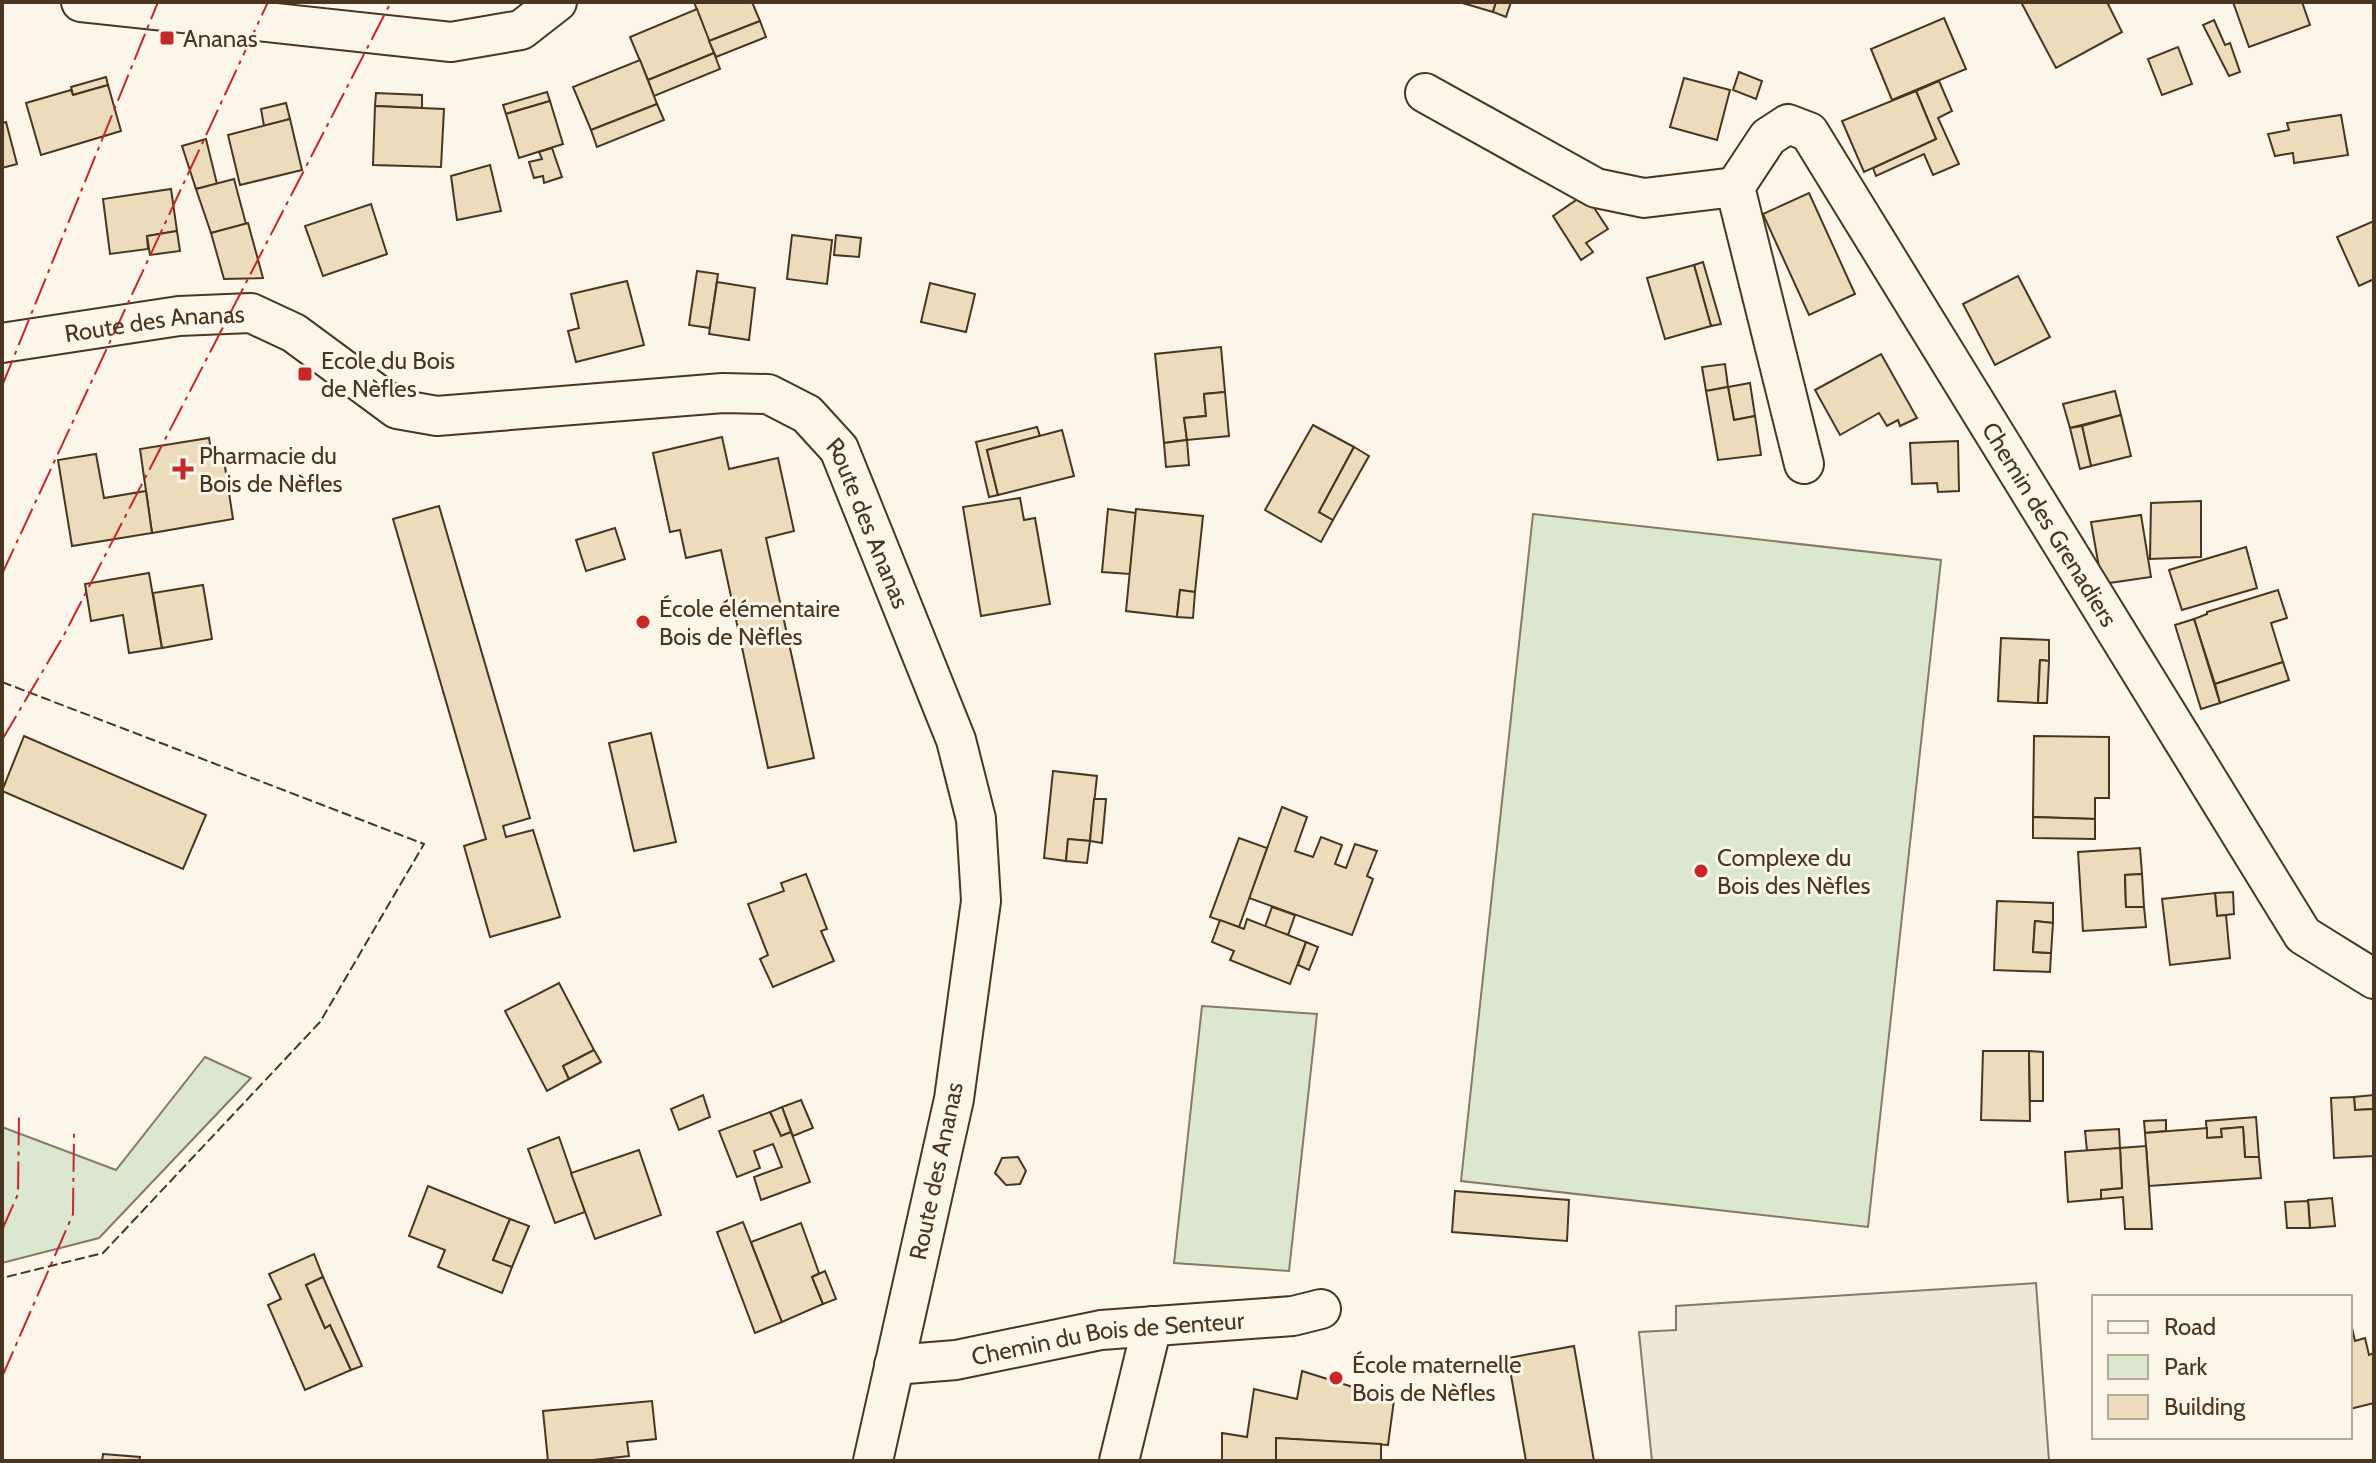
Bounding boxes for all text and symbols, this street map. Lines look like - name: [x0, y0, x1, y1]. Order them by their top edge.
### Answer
- place label: Ananas: [183, 24, 258, 53]
- marker: Ananas: [158, 29, 176, 47]
- street label: Route des Ananas: [63, 299, 245, 348]
- place label: Ecole du Bois de Nèfles: [321, 346, 455, 403]
- marker: Ecole du Bois de Nèfles: [296, 365, 314, 383]
- street label: Chemin des Grenadiers: [1976, 416, 2124, 632]
- street label: Route des Ananas: [821, 431, 916, 612]
- place label: Pharmacie du Bois de Nèfles: [199, 441, 343, 498]
- marker: Pharmacie du Bois de Nèfles: [174, 460, 192, 478]
- place label: École élémentaire Bois de Nèfles: [659, 594, 840, 651]
- marker: École élémentaire Bois de Nèfles: [634, 613, 652, 631]
- place label: Complexe du Bois des Nèfles: [1717, 843, 1871, 900]
- marker: Complexe du Bois des Nèfles: [1692, 862, 1710, 880]
- street label: Route des Ananas: [903, 1079, 969, 1263]
- legend: [2092, 1295, 2352, 1439]
- street label: Chemin du Bois de Senteur: [969, 1305, 1246, 1371]
- text: Road: [2164, 1312, 2216, 1341]
- place label: École maternelle Bois de Nèfles: [1352, 1350, 1521, 1407]
- text: Park: [2164, 1352, 2207, 1381]
- marker: École maternelle Bois de Nèfles: [1327, 1369, 1345, 1387]
- text: Building: [2164, 1392, 2246, 1421]

